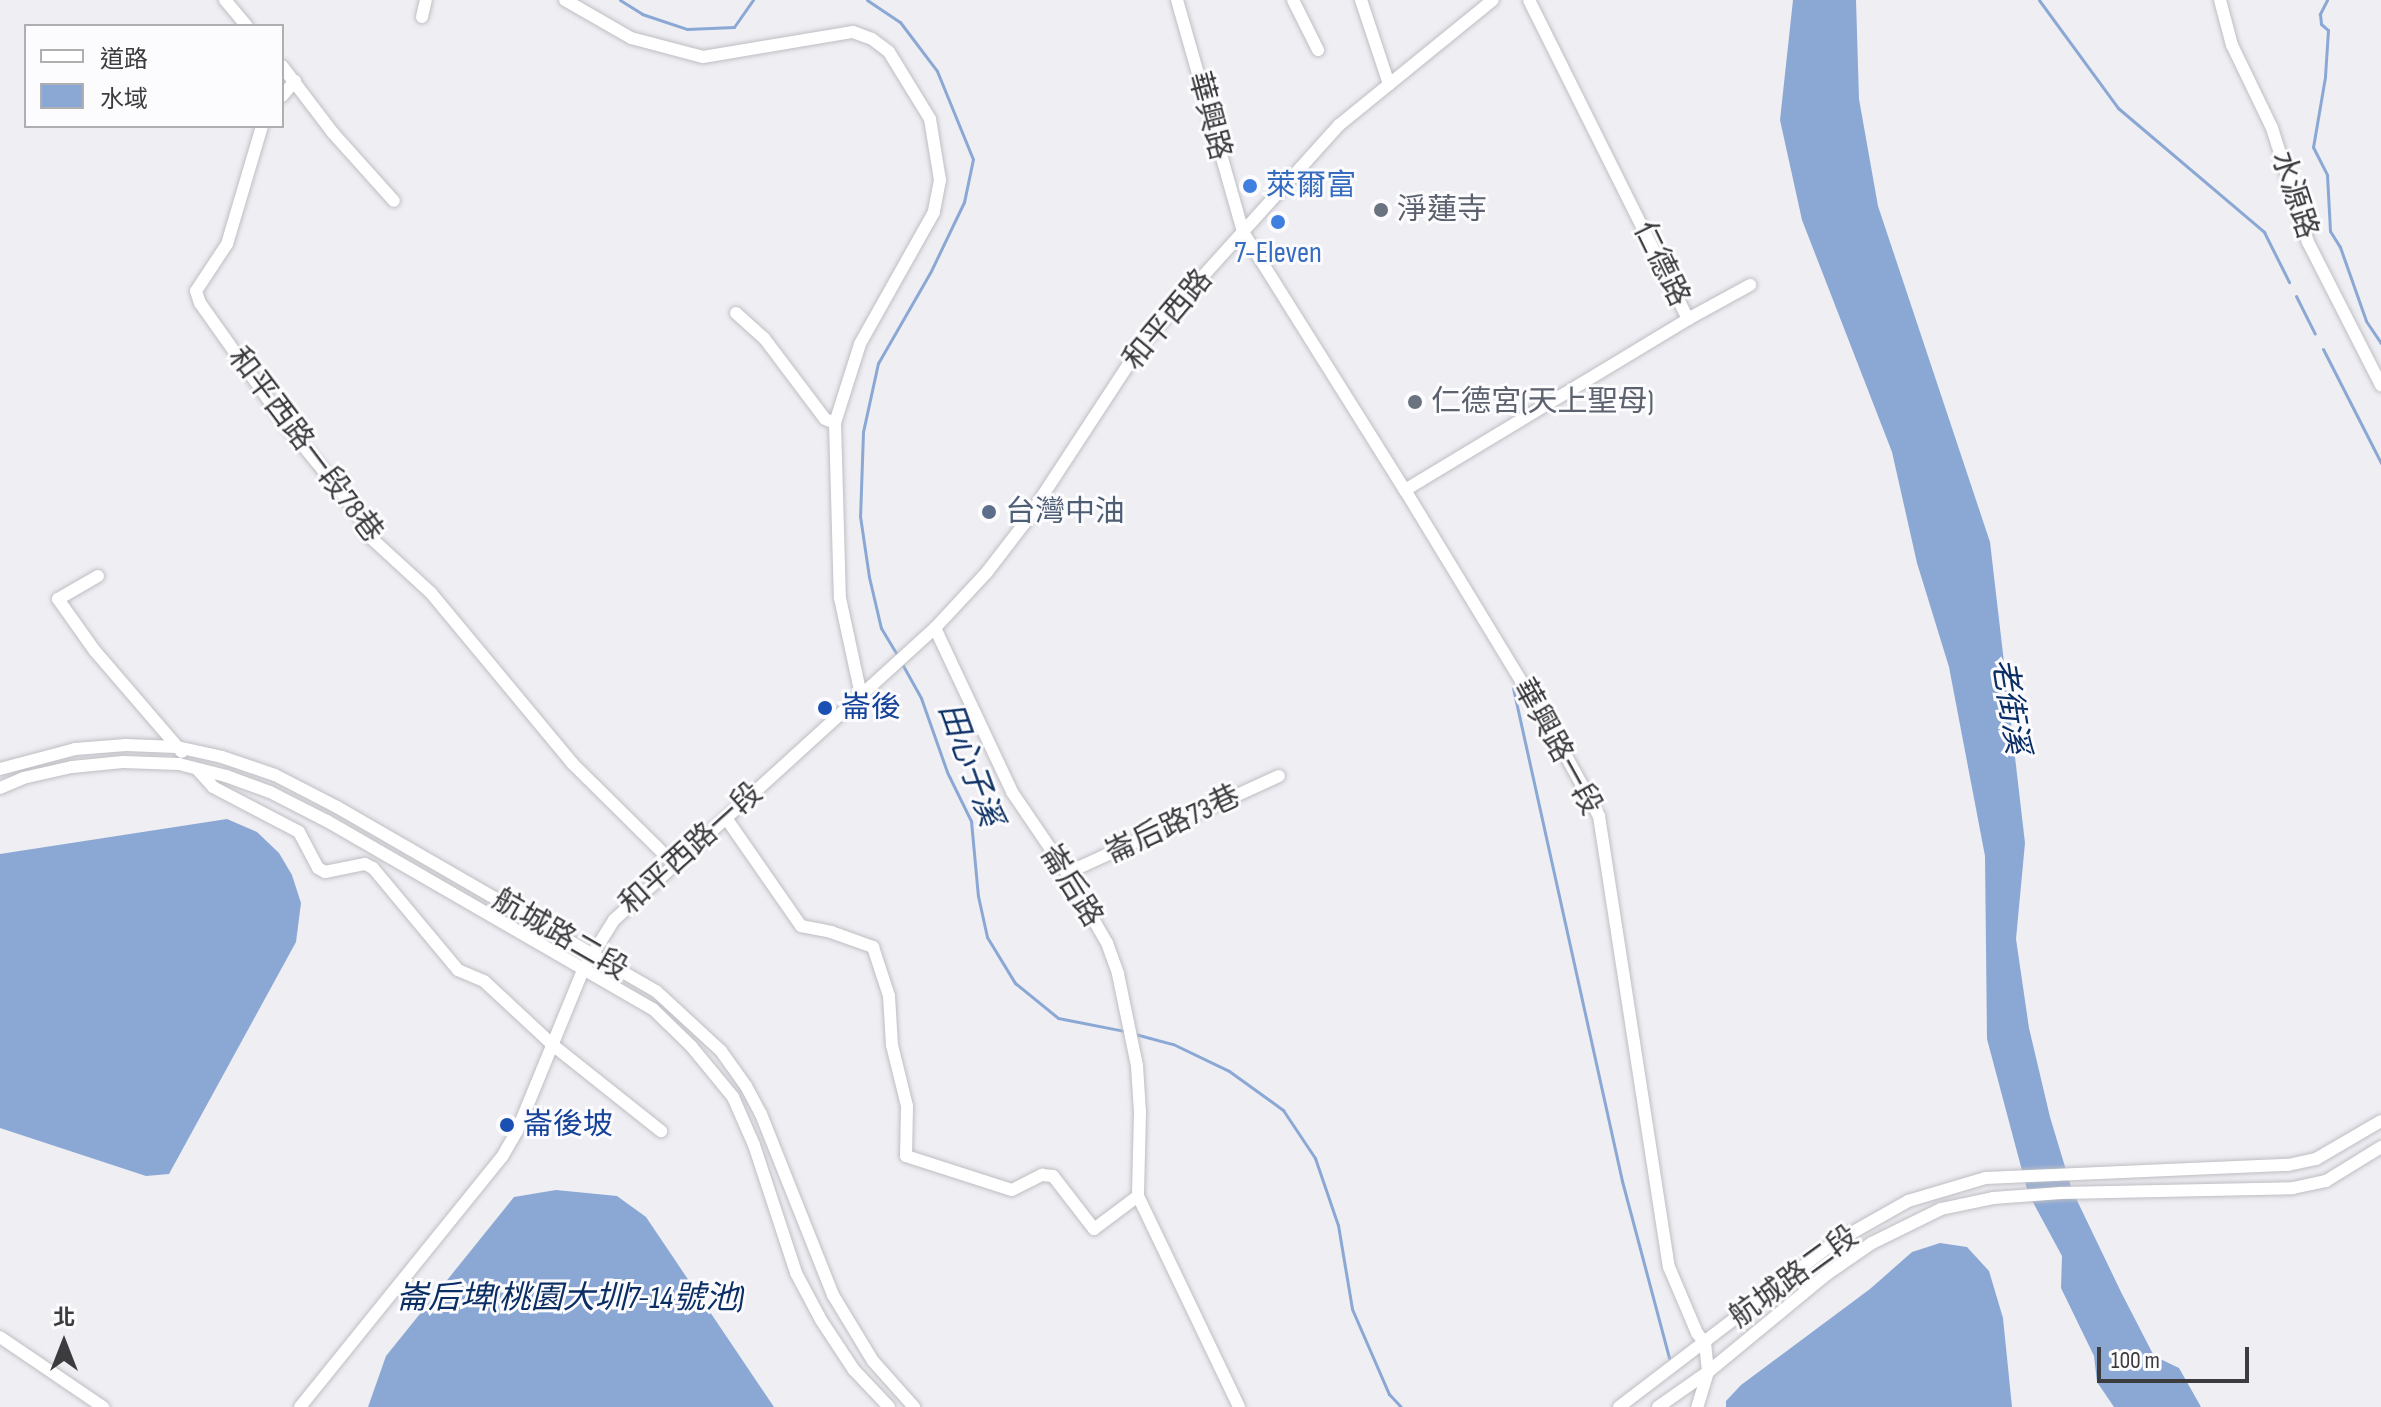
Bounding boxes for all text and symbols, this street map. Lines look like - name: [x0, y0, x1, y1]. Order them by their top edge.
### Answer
- legend: [24, 24, 284, 128]
- text: 道路: [100, 45, 148, 74]
- street label: 華興路: [1180, 68, 1238, 164]
- text: 水域: [100, 85, 148, 114]
- street label: 水源路: [2263, 147, 2325, 243]
- place label: 萊爾富: [1266, 168, 1356, 204]
- marker: 萊爾富: [1241, 177, 1259, 195]
- place label: 淨蓮寺: [1397, 192, 1487, 228]
- marker: 淨蓮寺: [1372, 201, 1390, 219]
- marker: 7-Eleven: [1269, 213, 1287, 231]
- street label: 仁德路: [1625, 216, 1697, 312]
- place label: 7-Eleven: [1234, 235, 1322, 271]
- street label: 和平西路: [1116, 262, 1220, 378]
- street label: 和平西路一段78巷: [220, 340, 390, 550]
- place label: 仁德宮(天上聖母): [1431, 384, 1654, 420]
- marker: 仁德宮(天上聖母): [1406, 393, 1424, 411]
- place label: 台灣中油: [1005, 494, 1125, 530]
- marker: 台灣中油: [980, 503, 998, 521]
- water label: 老街溪: [1983, 656, 2035, 756]
- street label: 華興路一段: [1505, 673, 1609, 821]
- place label: 崙後: [841, 690, 901, 726]
- water label: 田心子溪: [929, 698, 1009, 832]
- marker: 崙後: [816, 699, 834, 717]
- street label: 和平西路一段: [612, 775, 770, 923]
- street label: 崙后路73巷: [1100, 778, 1246, 872]
- street label: 崙后路: [1032, 838, 1110, 934]
- street label: 航城路二段: [486, 882, 634, 988]
- place label: 崙後坡: [523, 1107, 613, 1143]
- marker: 崙後坡: [498, 1116, 516, 1134]
- street label: 航城路二段: [1723, 1218, 1865, 1336]
- water label: 崙后埤(桃園大圳7-14號池): [395, 1280, 745, 1318]
- north arrow: [24, 1303, 104, 1383]
- text: 北: [53, 1305, 75, 1332]
- scale bar: [2101, 1331, 2253, 1381]
- text: 100 m: [2111, 1346, 2160, 1375]

